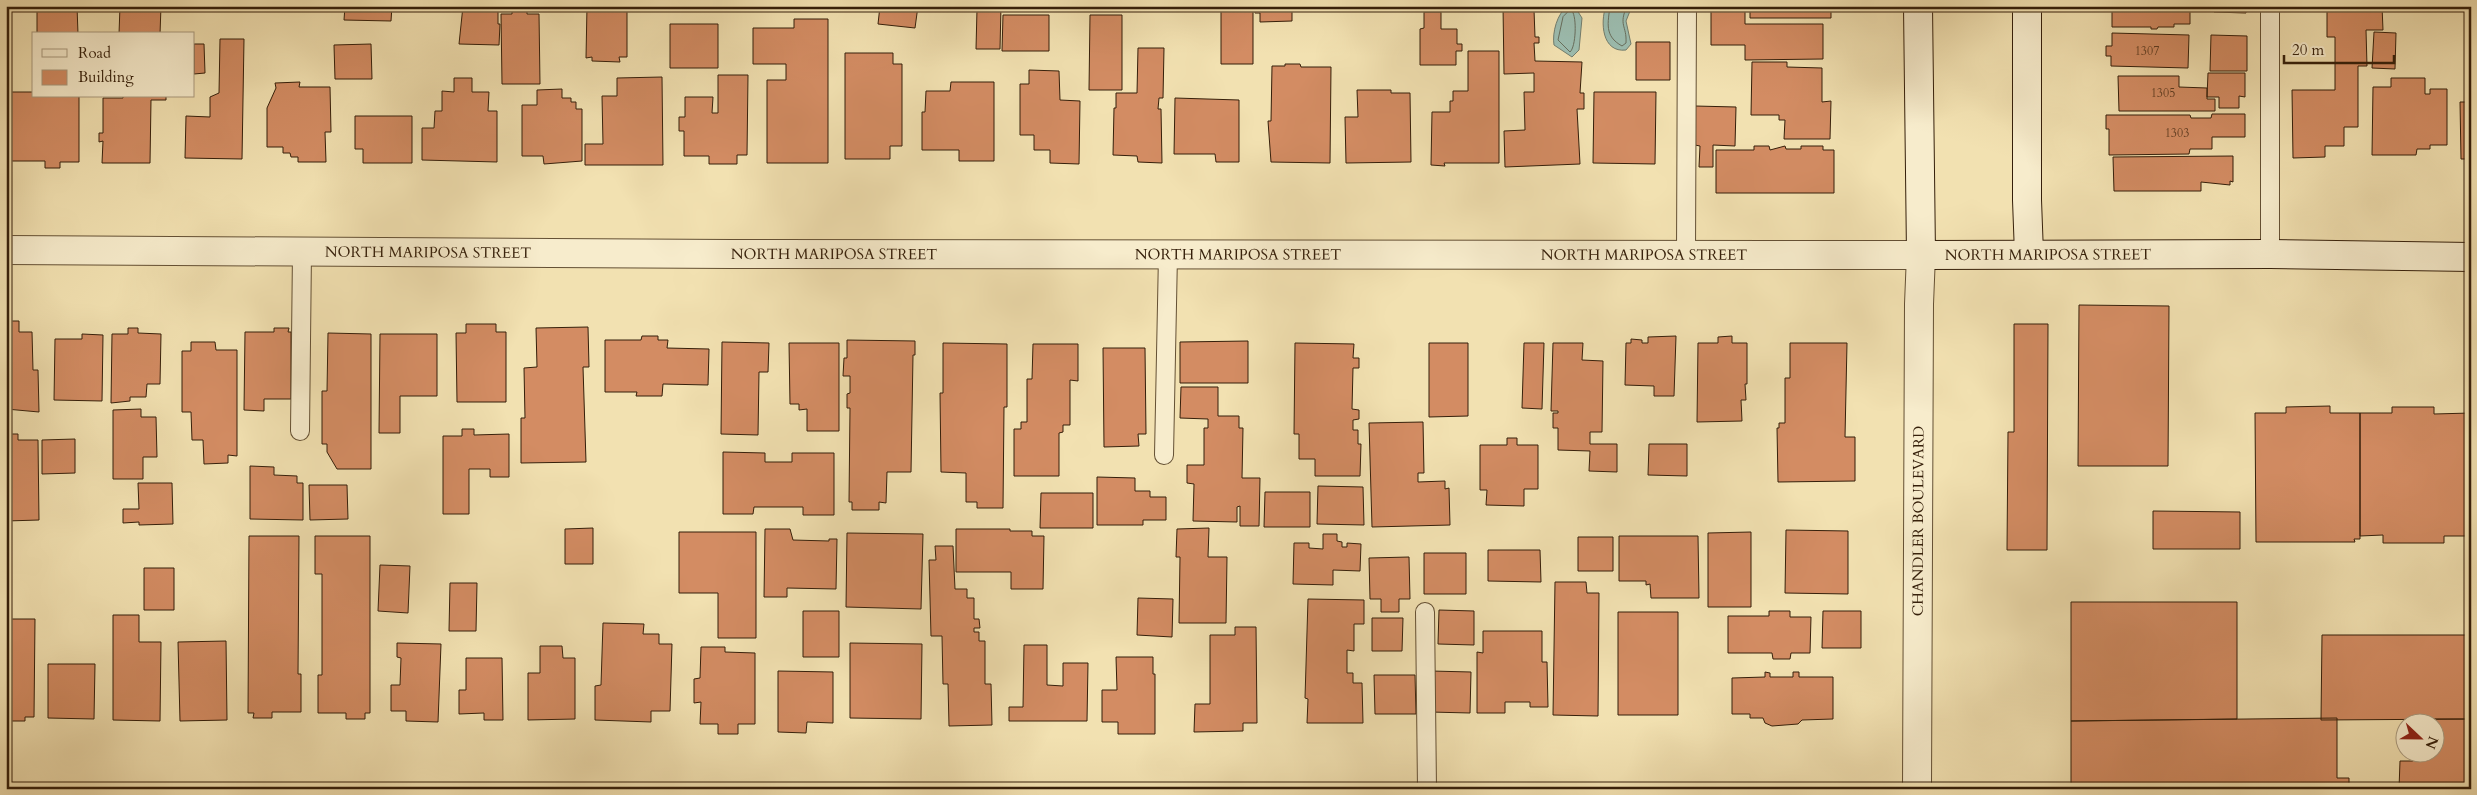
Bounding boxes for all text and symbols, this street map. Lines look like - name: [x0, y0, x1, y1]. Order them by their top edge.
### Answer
- legend: [32, 32, 195, 98]
- scale bar: [2284, 32, 2394, 64]
- text: 20 m: [2292, 40, 2324, 60]
- text: Road: [78, 43, 111, 63]
- house number: 1307: [2135, 43, 2159, 59]
- text: Building: [78, 67, 134, 87]
- house number: 1305: [2151, 85, 2175, 101]
- house number: 1303: [2165, 125, 2189, 141]
- street label: NORTH MARIPOSA STREET: [325, 242, 531, 263]
- street label: NORTH MARIPOSA STREET: [731, 244, 937, 264]
- street label: NORTH MARIPOSA STREET: [1135, 244, 1341, 265]
- street label: NORTH MARIPOSA STREET: [1945, 244, 2151, 265]
- street label: NORTH MARIPOSA STREET: [1541, 245, 1747, 265]
- street label: CHANDLER BOULEVARD: [1908, 426, 1928, 616]
- north arrow: [2394, 712, 2444, 762]
- text: N: [2421, 733, 2443, 752]

